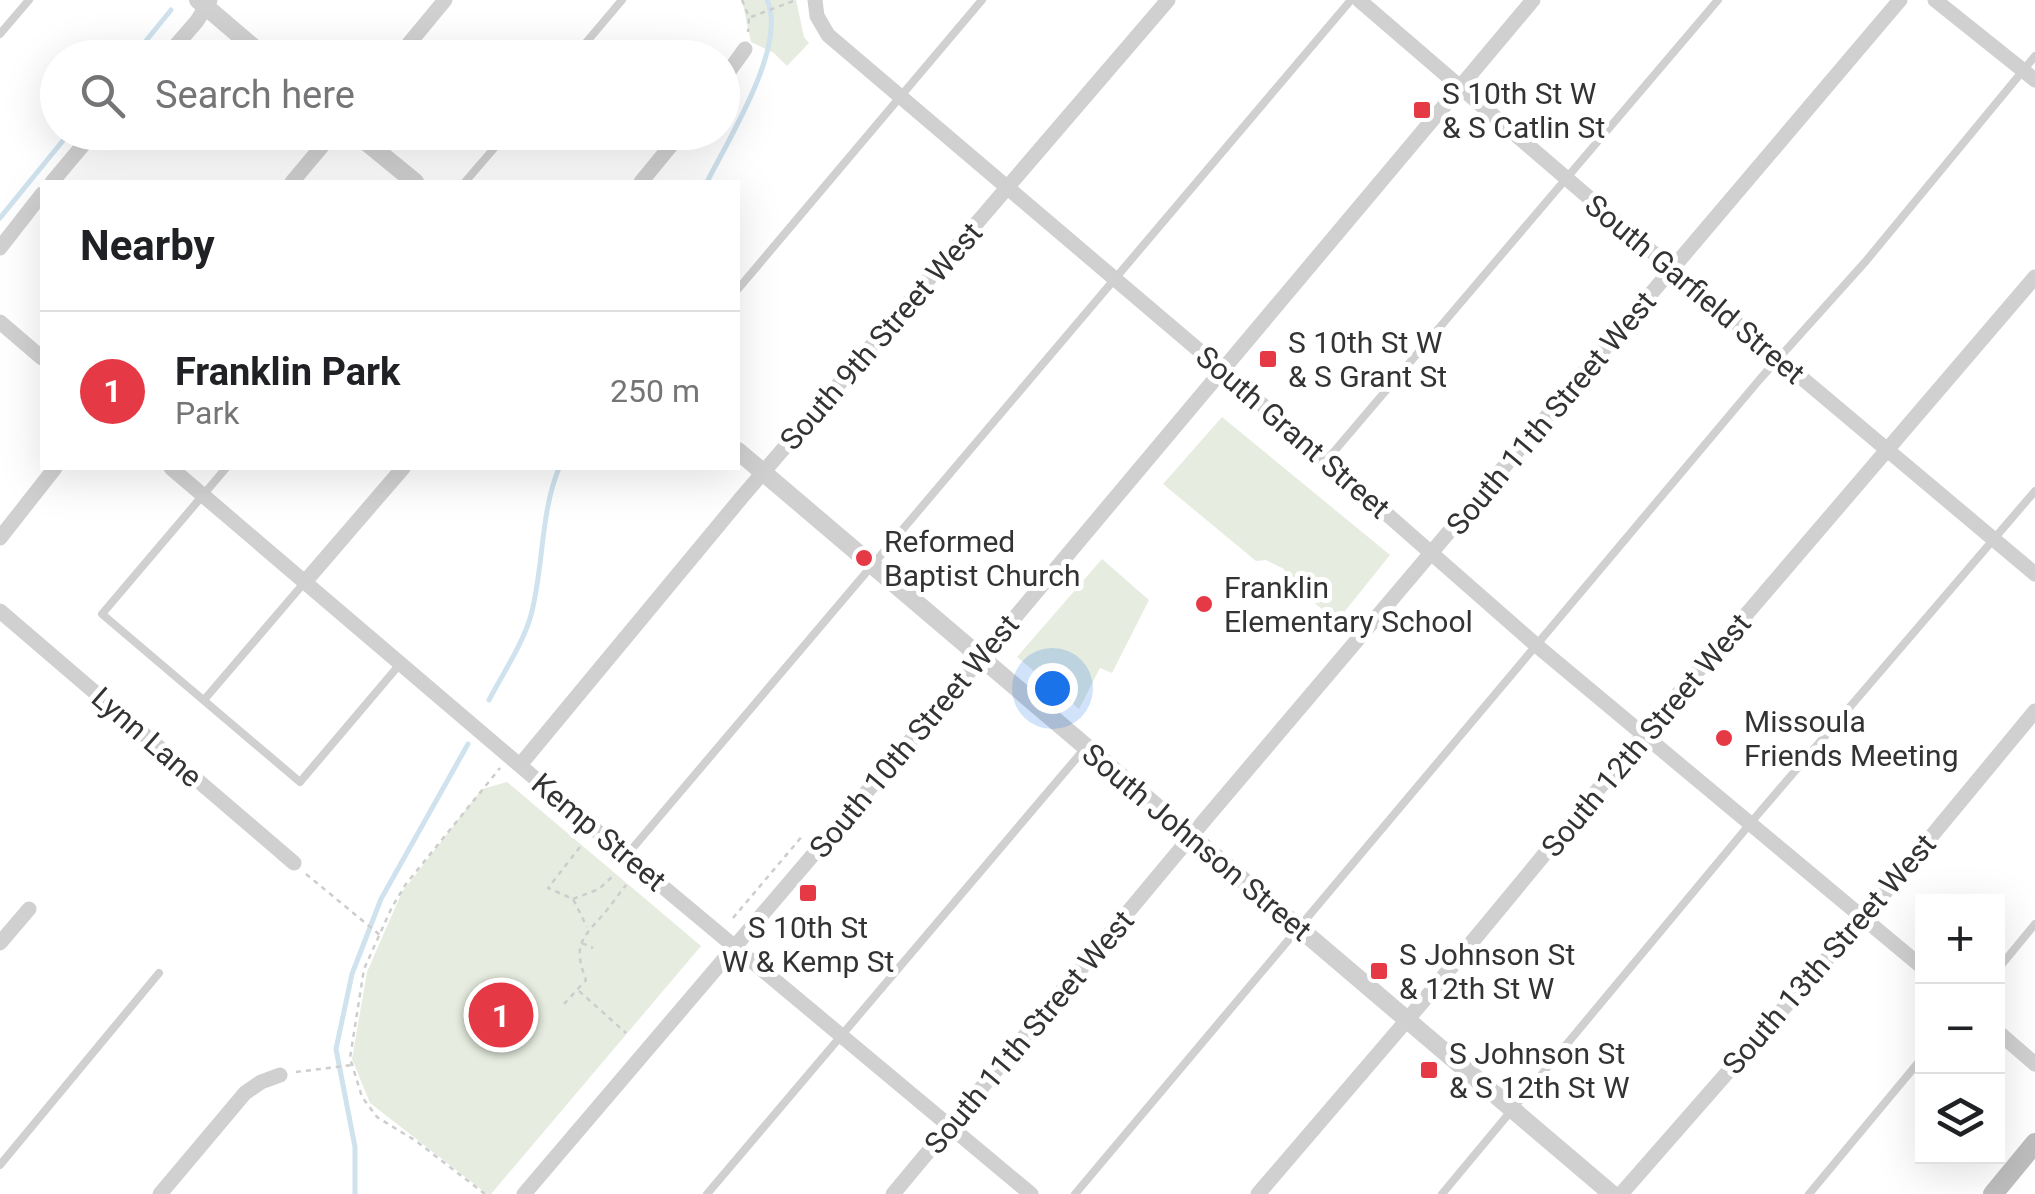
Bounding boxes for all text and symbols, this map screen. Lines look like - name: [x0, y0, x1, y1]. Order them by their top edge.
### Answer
- search box: [40, 40, 740, 150]
- icon: search: [75, 68, 130, 123]
- text: Search here: [155, 73, 355, 117]
- place label: S 10th St W & S Catlin St: [1442, 76, 1605, 145]
- marker: S 10th St W & S Catlin St: [1411, 99, 1433, 121]
- street label: South Garfield Street: [1578, 187, 1812, 391]
- street label: South 9th Street West: [773, 215, 989, 457]
- text: Nearby: [80, 221, 215, 270]
- street label: South 11th Street West: [1439, 284, 1663, 542]
- place label: S 10th St W & S Grant St: [1288, 325, 1447, 394]
- street label: South Grant Street: [1189, 339, 1397, 525]
- marker: S 10th St W & S Grant St: [1257, 348, 1279, 370]
- text: Franklin Park: [175, 350, 400, 394]
- text: 1: [103, 372, 122, 410]
- text: 250 m: [610, 372, 700, 410]
- text: Park: [175, 394, 239, 432]
- place label: Reformed Baptist Church: [884, 524, 1080, 593]
- marker: Reformed Baptist Church: [853, 547, 875, 569]
- place label: Franklin Elementary School: [1224, 570, 1473, 639]
- marker: Franklin Elementary School: [1193, 593, 1215, 615]
- street label: South 12th Street West: [1534, 606, 1758, 864]
- street label: South 10th Street West: [802, 607, 1026, 865]
- your location: [1027, 663, 1078, 714]
- street label: Lynn Lane: [85, 680, 209, 794]
- place label: Missoula Friends Meeting: [1744, 704, 1959, 773]
- marker: Missoula Friends Meeting: [1713, 727, 1735, 749]
- street label: South Johnson Street: [1076, 736, 1318, 948]
- street label: Kemp Street: [525, 766, 673, 898]
- street label: South 13th Street West: [1715, 827, 1943, 1081]
- marker: S 10th St W & Kemp St: [797, 882, 819, 904]
- map controls: [1915, 894, 2005, 1164]
- button: +: [1915, 894, 2005, 984]
- street label: South 11th Street West: [917, 903, 1141, 1161]
- place label: S 10th St W & Kemp St: [722, 910, 894, 979]
- place label: S Johnson St & 12th St W: [1399, 937, 1575, 1006]
- marker: S Johnson St & 12th St W: [1368, 960, 1390, 982]
- pin: 1: [468, 978, 534, 1052]
- button: −: [1915, 984, 2005, 1074]
- place label: S Johnson St & S 12th St W: [1449, 1036, 1630, 1105]
- marker: S Johnson St & S 12th St W: [1418, 1059, 1440, 1081]
- button: layers: [1915, 1074, 2005, 1164]

